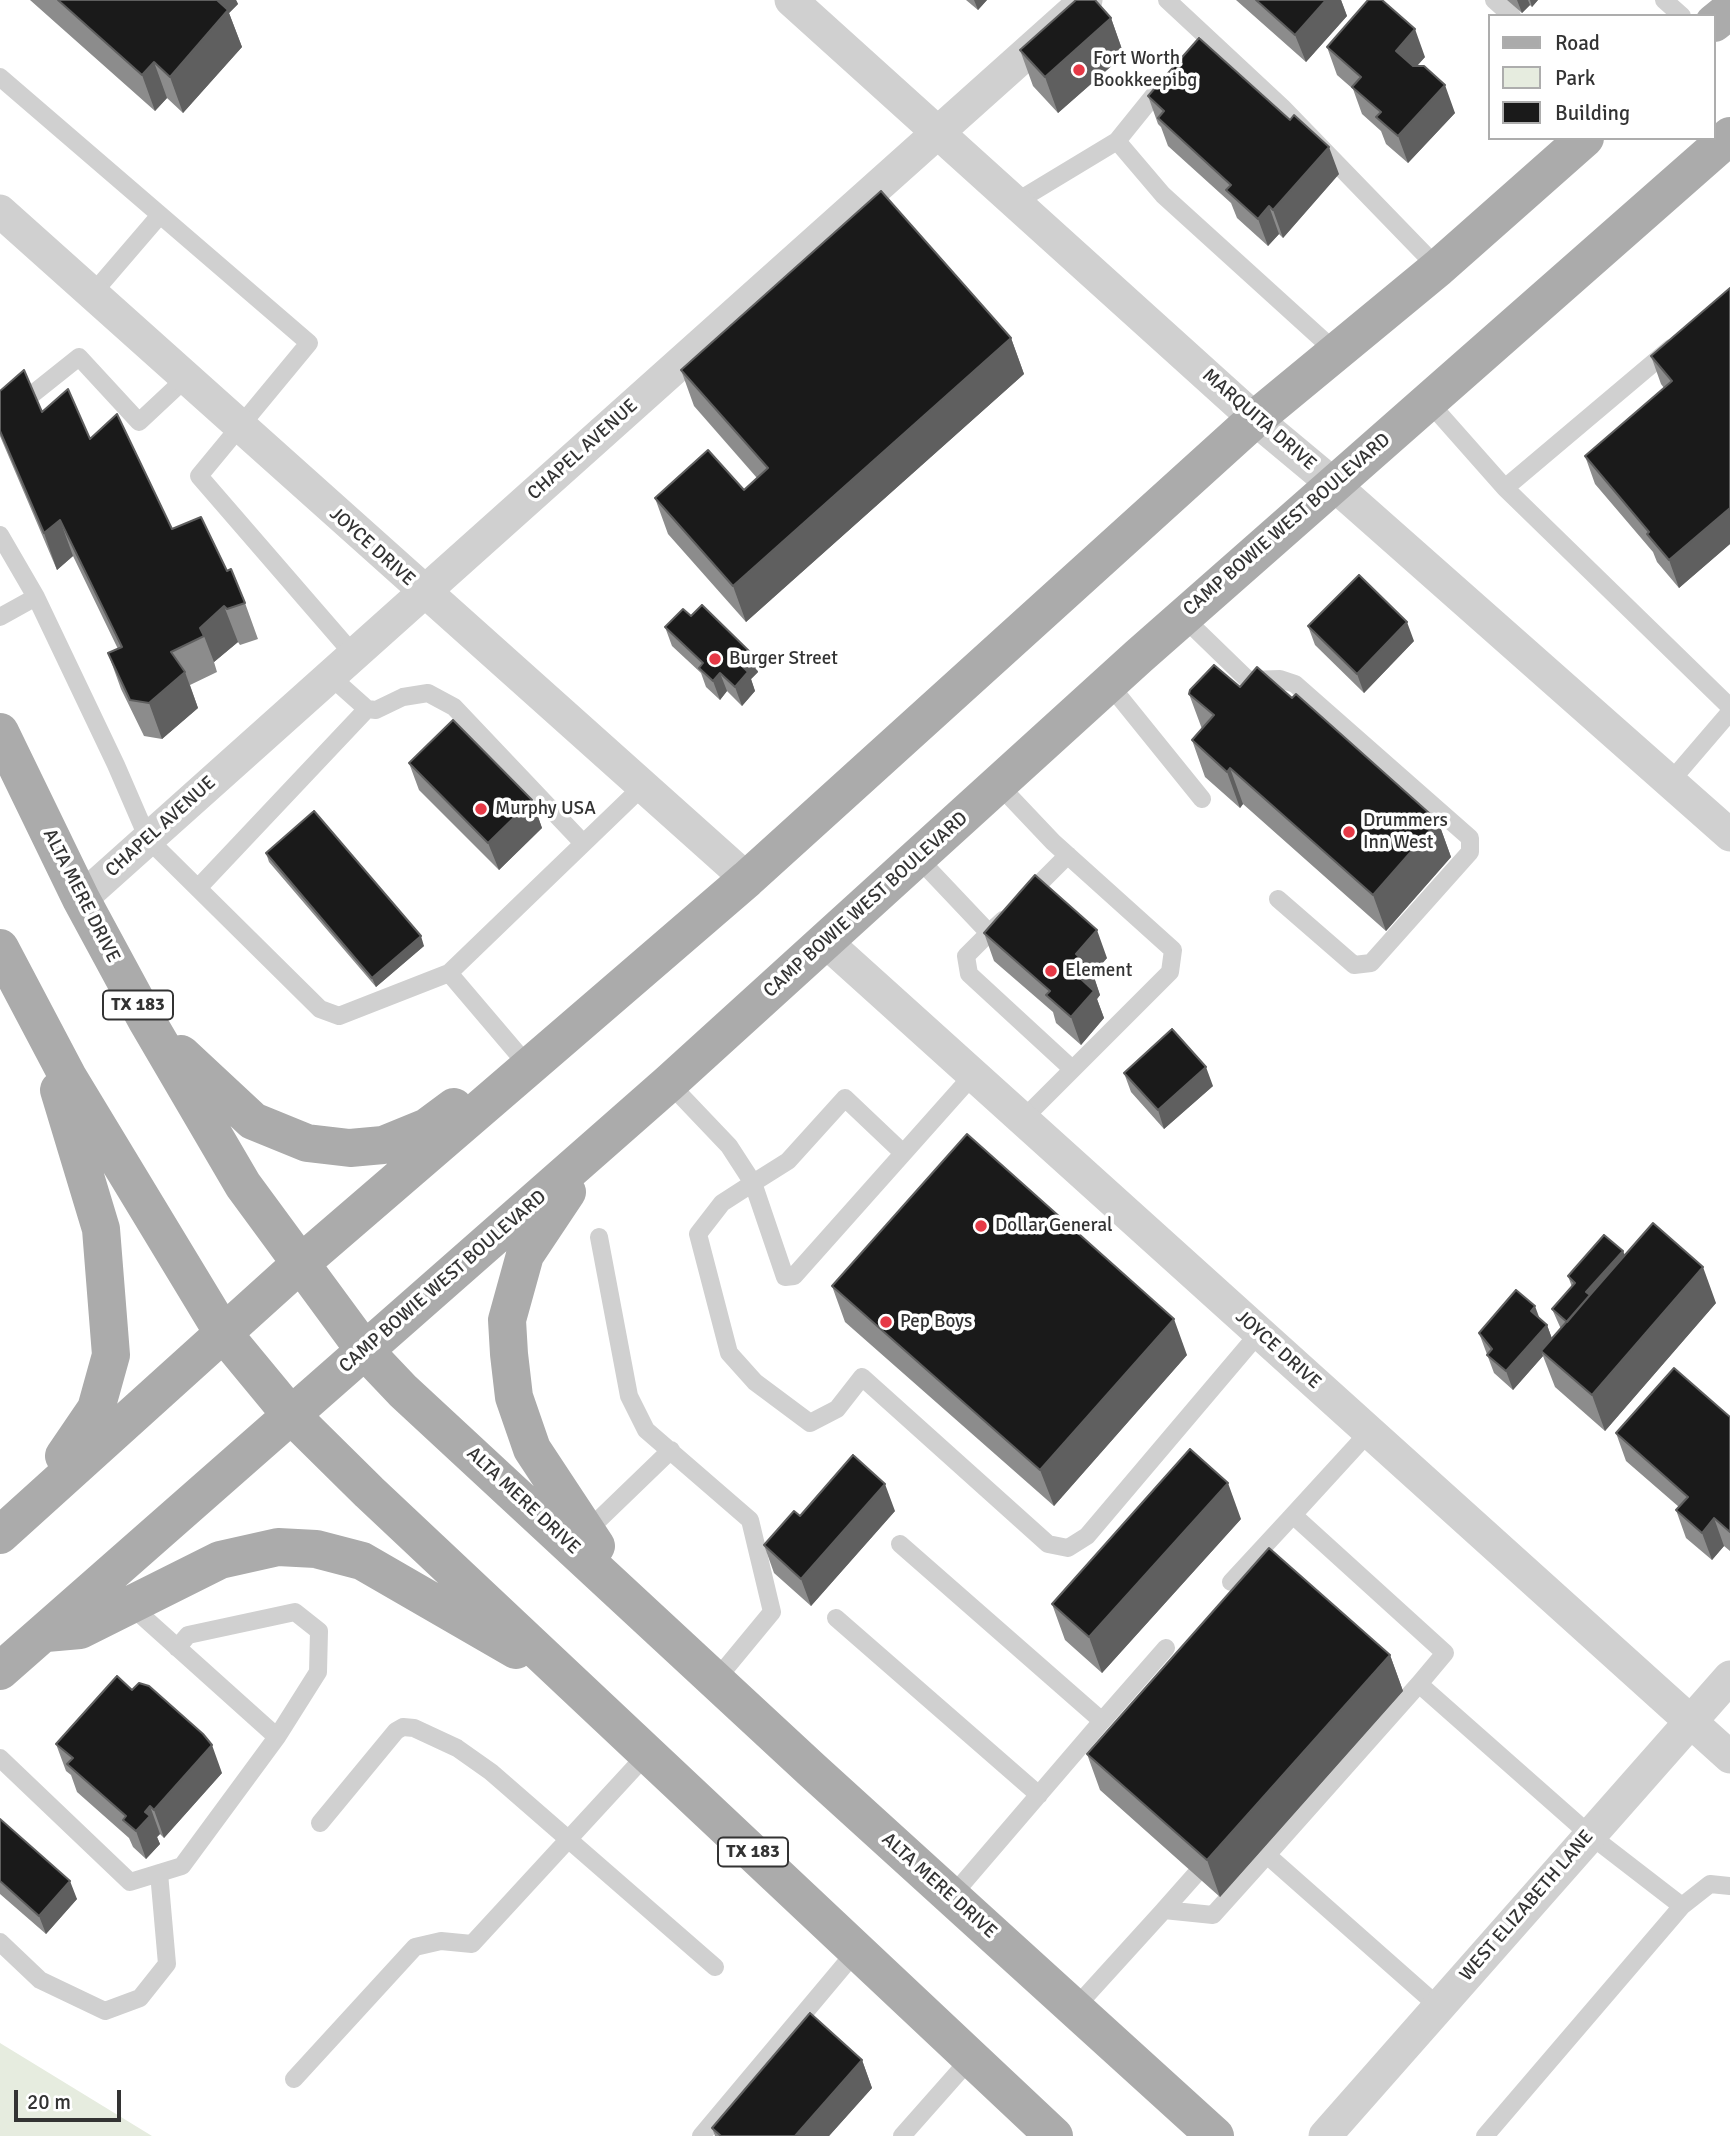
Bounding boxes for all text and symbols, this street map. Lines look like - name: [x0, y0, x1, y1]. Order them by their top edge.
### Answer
- legend: [1488, 14, 1716, 140]
- text: Road: [1555, 30, 1600, 56]
- place label: Fort Worth Bookkeepibg: [1093, 48, 1197, 92]
- marker: Fort Worth Bookkeepibg: [1071, 62, 1087, 78]
- text: Park: [1555, 65, 1595, 91]
- text: Building: [1555, 100, 1630, 126]
- street label: MARQUITA DRIVE: [1197, 364, 1321, 476]
- street label: CHAPEL AVENUE: [523, 395, 643, 505]
- street label: CAMP BOWIE WEST BOULEVARD: [1179, 429, 1395, 621]
- street label: JOYCE DRIVE: [325, 503, 419, 591]
- place label: Burger Street: [729, 648, 838, 670]
- marker: Burger Street: [707, 651, 723, 667]
- street label: CHAPEL AVENUE: [101, 772, 221, 882]
- place label: Murphy USA: [495, 798, 596, 820]
- marker: Murphy USA: [473, 801, 489, 817]
- street label: CAMP BOWIE WEST BOULEVARD: [759, 807, 973, 1003]
- place label: Drummers Inn West: [1363, 810, 1448, 854]
- marker: Drummers Inn West: [1341, 824, 1357, 840]
- street label: ALTA MERE DRIVE: [38, 825, 124, 967]
- place label: Element: [1065, 960, 1132, 982]
- marker: Element: [1043, 963, 1059, 979]
- road number: TX 183: [103, 990, 173, 1020]
- street label: CAMP BOWIE WEST BOULEVARD: [335, 1186, 551, 1378]
- place label: Dollar General: [995, 1215, 1113, 1237]
- marker: Dollar General: [973, 1218, 989, 1234]
- street label: JOYCE DRIVE: [1231, 1306, 1325, 1394]
- place label: Pep Boys: [900, 1311, 972, 1333]
- marker: Pep Boys: [878, 1314, 894, 1330]
- street label: ALTA MERE DRIVE: [462, 1443, 584, 1559]
- street label: WEST ELIZABETH LANE: [1455, 1826, 1599, 1986]
- street label: ALTA MERE DRIVE: [877, 1828, 1001, 1944]
- road number: TX 183: [718, 1838, 788, 1866]
- scale bar: [18, 2076, 124, 2120]
- text: 20 m: [27, 2089, 71, 2115]

